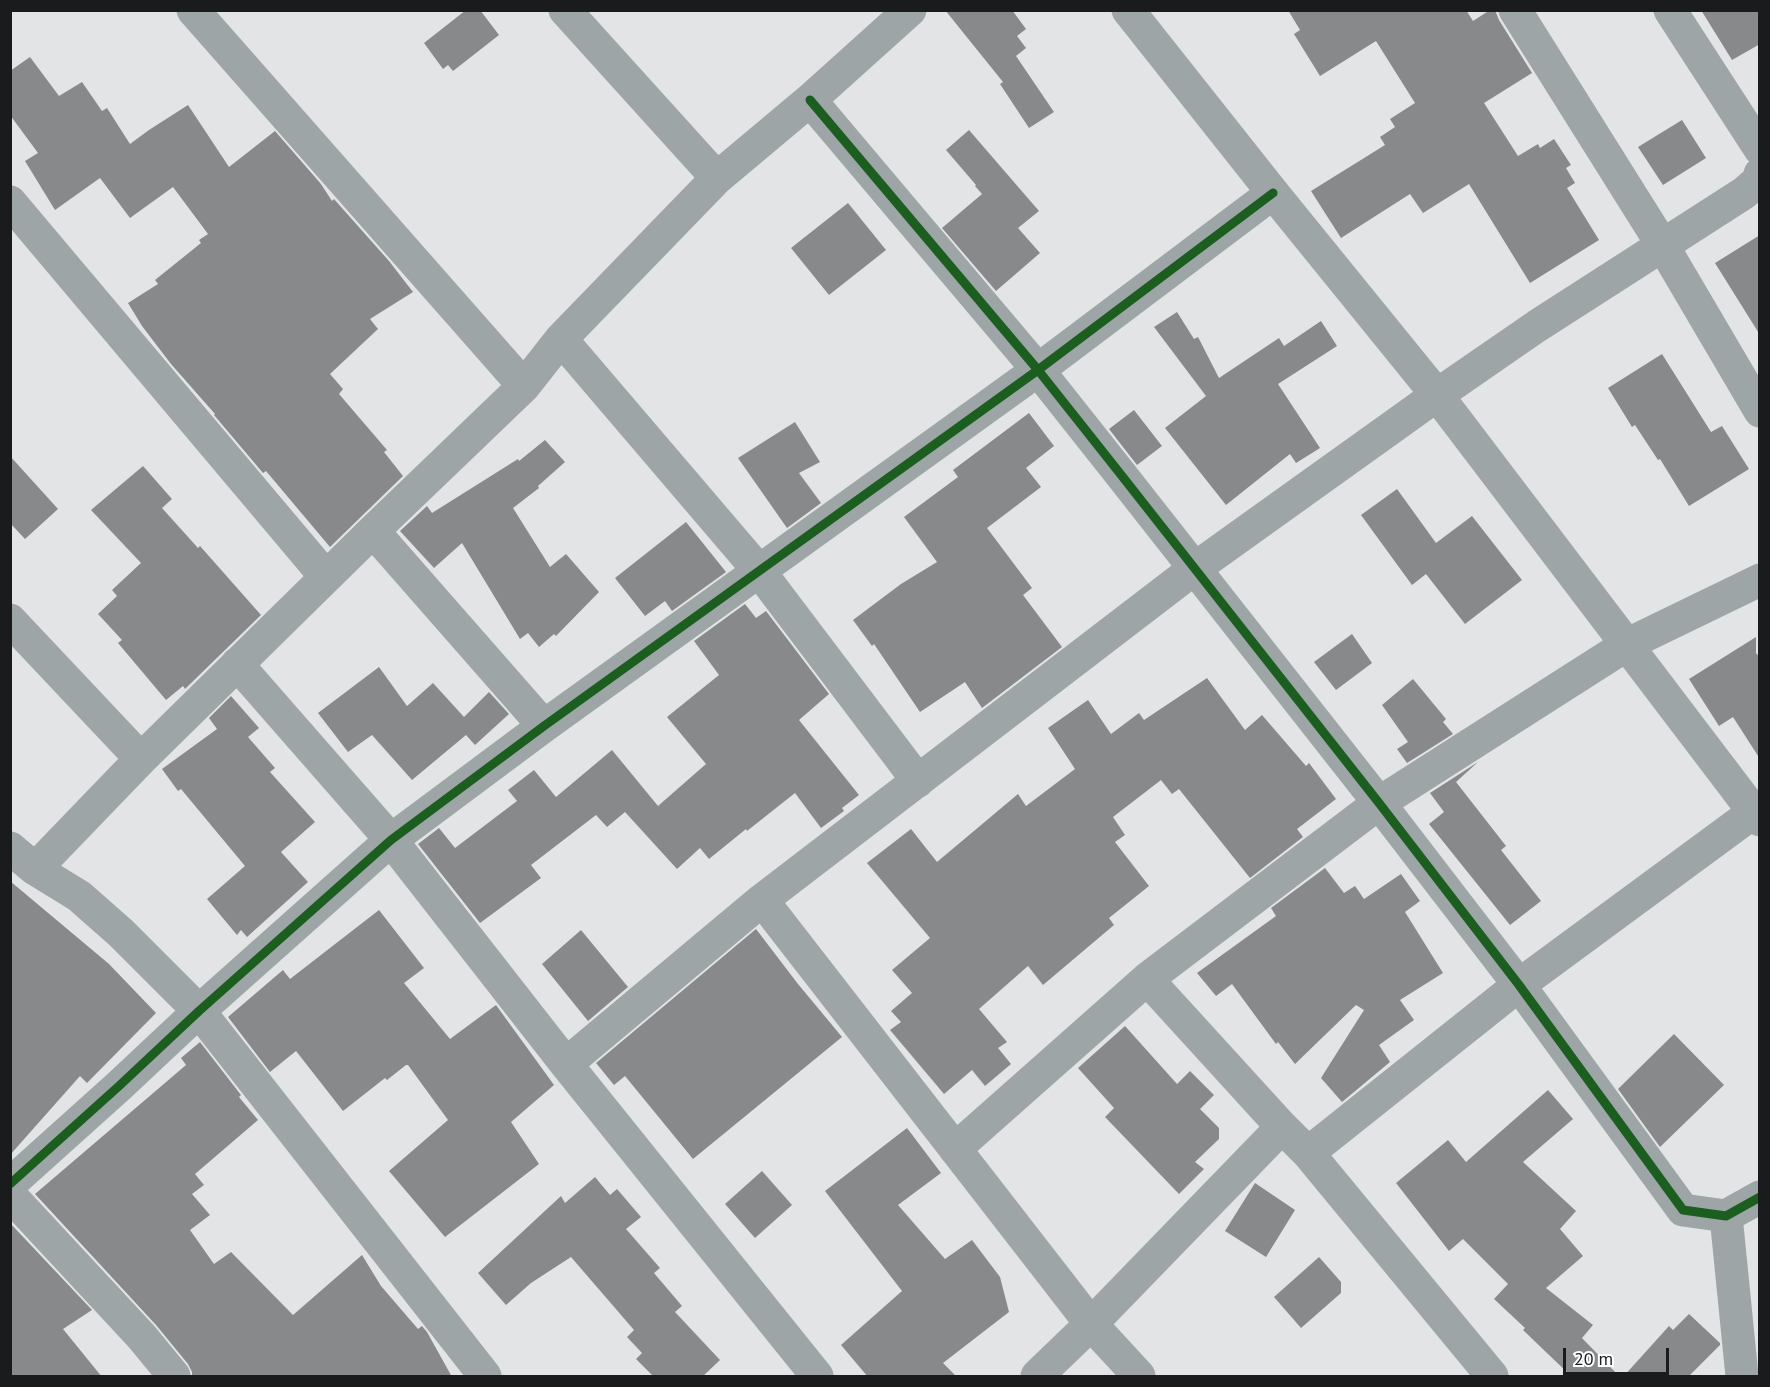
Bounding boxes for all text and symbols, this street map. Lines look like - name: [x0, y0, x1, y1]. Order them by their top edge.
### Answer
- scale bar: [1566, 1336, 1672, 1374]
- text: 20 m: [1574, 1347, 1613, 1370]

